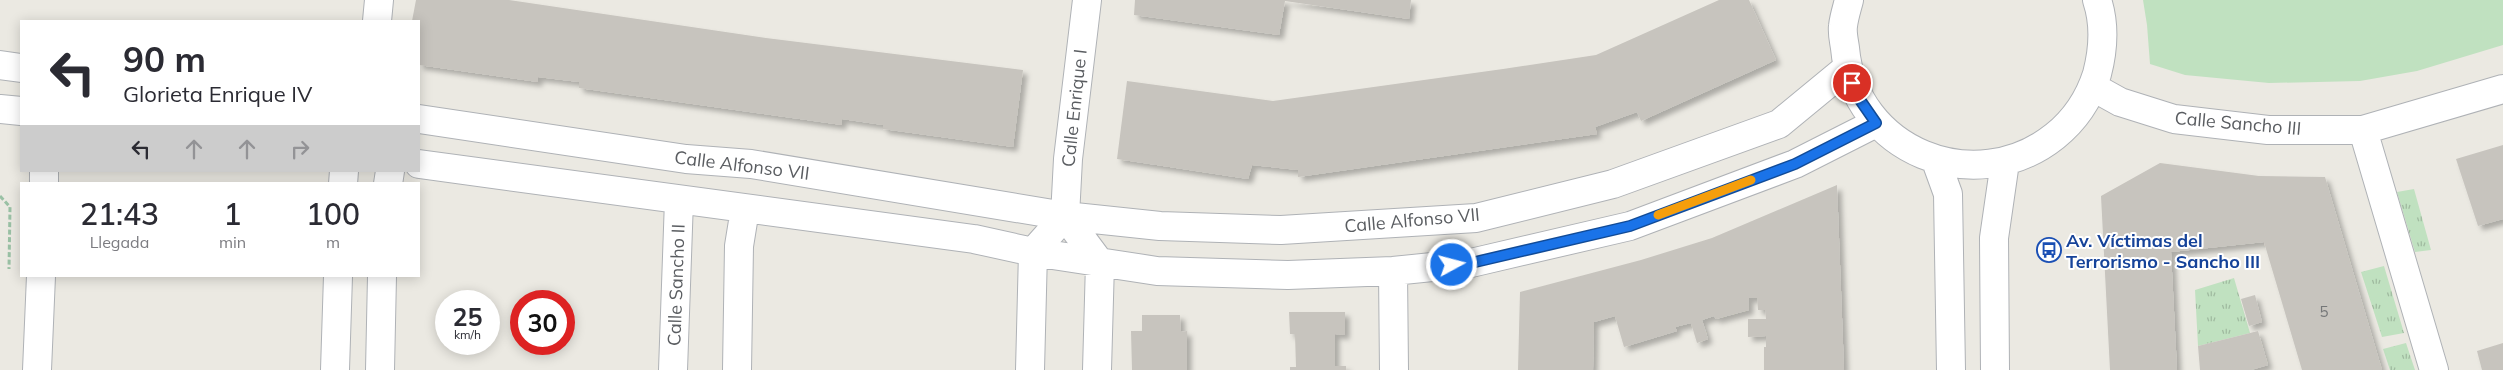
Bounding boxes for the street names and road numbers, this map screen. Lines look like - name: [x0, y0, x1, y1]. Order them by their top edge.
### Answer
- street label: Calle Enrique I: [1056, 48, 1092, 168]
- street label: Calle Sancho III: [2174, 106, 2302, 140]
- street label: Calle Alfonso VII: [673, 145, 811, 185]
- street label: Calle Alfonso VII: [1343, 203, 1481, 237]
- street label: Calle Sancho II: [662, 224, 690, 346]

